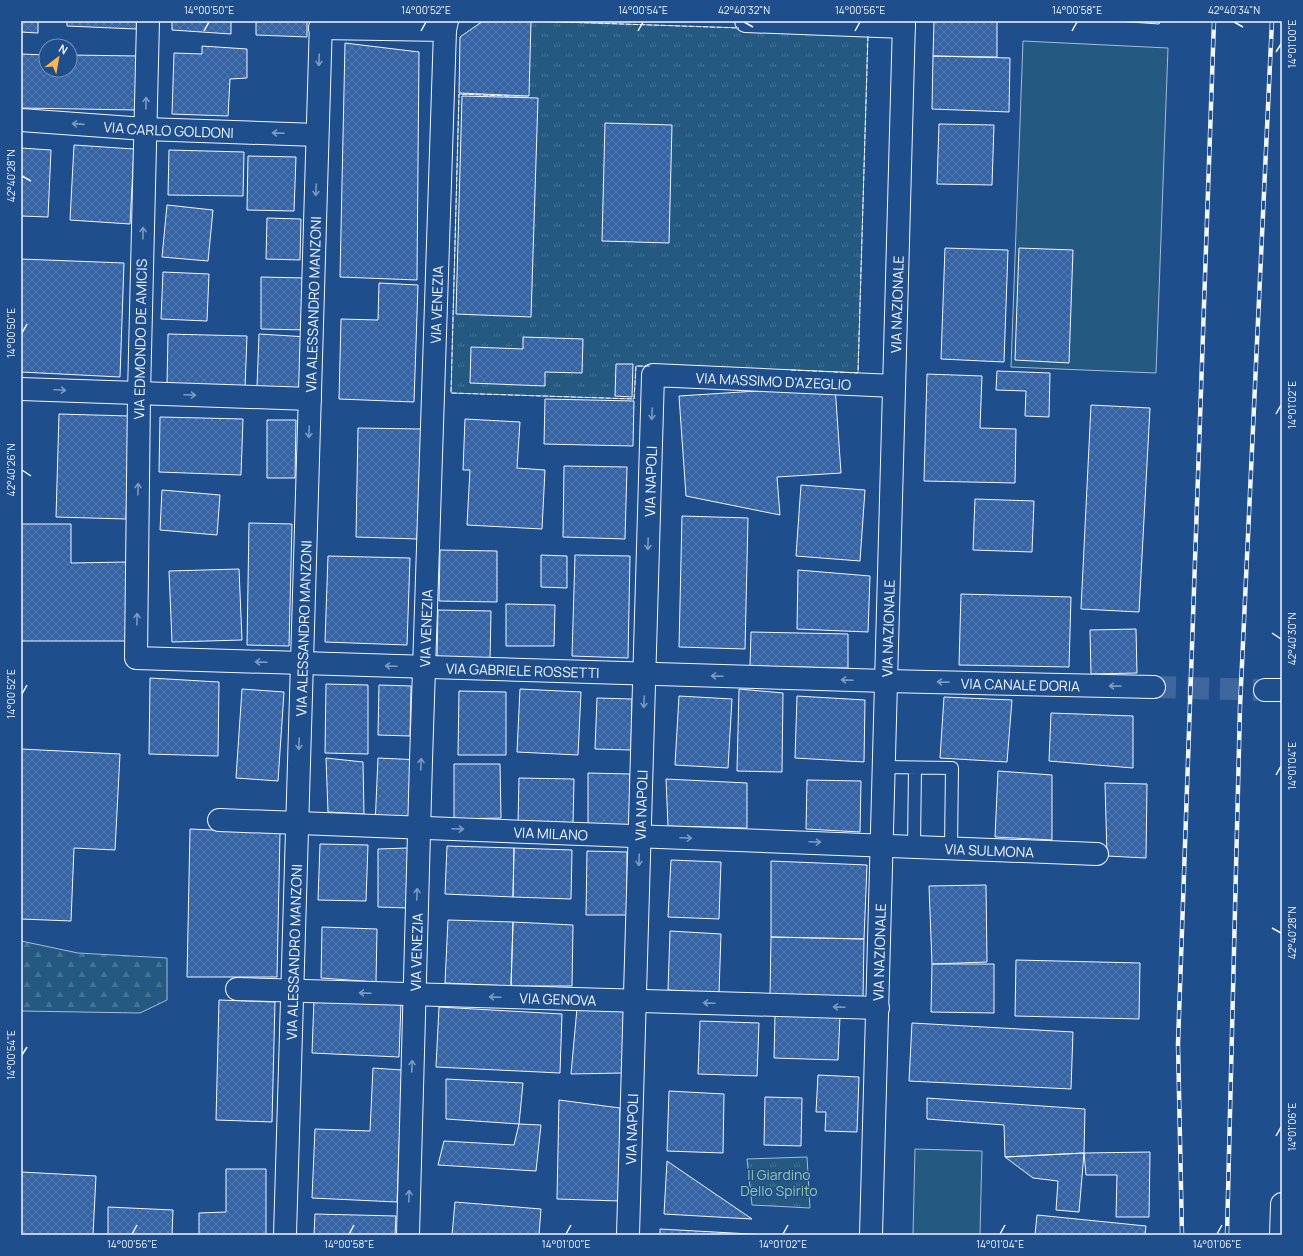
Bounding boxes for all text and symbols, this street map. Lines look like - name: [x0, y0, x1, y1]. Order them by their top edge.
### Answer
- text: 14°00'50"E: [184, 3, 234, 17]
- text: 14°00'52"E: [401, 3, 451, 17]
- text: 14°00'54"E: [618, 3, 668, 17]
- text: 42°40'32"N: [718, 3, 770, 17]
- text: 14°00'56"E: [835, 3, 885, 17]
- text: 14°00'58"E: [1052, 3, 1102, 17]
- text: 42°40'34"N: [1208, 3, 1260, 17]
- text: 14°01'00"E: [1285, 20, 1299, 68]
- north arrow: [38, 38, 78, 78]
- text: N: [56, 41, 71, 58]
- one-way arrow: [316, 53, 323, 66]
- one-way arrow: [142, 97, 150, 110]
- street label: VIA CARLO GOLDONI: [103, 117, 234, 142]
- one-way arrow: [72, 120, 85, 127]
- one-way arrow: [272, 130, 285, 137]
- text: 42°40'28"N: [4, 150, 18, 202]
- one-way arrow: [312, 183, 319, 196]
- street label: VIA ALESSANDRO MANZONI: [300, 216, 325, 393]
- one-way arrow: [139, 227, 147, 240]
- street label: VIA NAZIONALE: [885, 255, 907, 353]
- street label: VIA EDMONDO DE AMICIS: [129, 258, 151, 419]
- street label: VIA VENEZIA: [425, 265, 447, 344]
- text: 14°00'50"E: [4, 308, 18, 358]
- street label: VIA MASSIMO D'AZEGLIO: [695, 367, 852, 394]
- text: 14°01'02"E: [1285, 381, 1299, 429]
- one-way arrow: [53, 387, 66, 394]
- one-way arrow: [183, 392, 196, 399]
- one-way arrow: [649, 407, 656, 420]
- one-way arrow: [305, 425, 312, 438]
- text: 42°40'26"N: [4, 443, 18, 496]
- street label: VIA NAPOLI: [639, 446, 660, 517]
- one-way arrow: [134, 483, 142, 496]
- one-way arrow: [645, 537, 652, 550]
- street label: VIA ALESSANDRO MANZONI: [291, 540, 315, 717]
- street label: VIA NAZIONALE: [877, 579, 898, 677]
- street label: VIA VENEZIA: [415, 589, 436, 668]
- one-way arrow: [133, 613, 141, 626]
- text: 42°40'30"N: [1285, 613, 1299, 665]
- one-way arrow: [255, 658, 268, 665]
- street label: VIA GABRIELE ROSSETTI: [446, 658, 600, 682]
- one-way arrow: [385, 662, 398, 670]
- text: 14°00'52"E: [4, 669, 18, 719]
- one-way arrow: [711, 672, 724, 679]
- street label: VIA CANALE DORIA: [961, 673, 1080, 695]
- one-way arrow: [841, 676, 854, 684]
- one-way arrow: [937, 678, 950, 686]
- one-way arrow: [1109, 683, 1122, 690]
- one-way arrow: [640, 695, 647, 708]
- one-way arrow: [296, 737, 303, 750]
- text: 14°01'04"E: [1285, 742, 1299, 790]
- one-way arrow: [417, 758, 424, 771]
- street label: VIA NAPOLI: [630, 769, 651, 841]
- street label: VIA MILANO: [513, 822, 588, 844]
- one-way arrow: [451, 826, 464, 833]
- one-way arrow: [679, 834, 692, 842]
- one-way arrow: [808, 839, 821, 846]
- street label: VIA SULMONA: [944, 839, 1035, 861]
- one-way arrow: [635, 853, 643, 866]
- street label: VIA ALESSANDRO MANZONI: [281, 864, 305, 1040]
- one-way arrow: [413, 888, 421, 901]
- street label: VIA NAZIONALE: [868, 903, 890, 1001]
- text: 42°40'28"N: [1285, 907, 1299, 959]
- street label: VIA VENEZIA: [405, 913, 426, 991]
- street label: VIA GENOVA: [519, 988, 597, 1009]
- one-way arrow: [359, 989, 372, 997]
- one-way arrow: [489, 993, 502, 1001]
- one-way arrow: [703, 1000, 716, 1007]
- one-way arrow: [833, 1003, 846, 1011]
- text: 14°00'54"E: [4, 1030, 18, 1080]
- one-way arrow: [408, 1060, 416, 1073]
- street label: VIA NAPOLI: [621, 1093, 642, 1165]
- text: 14°01'06"E: [1285, 1103, 1299, 1151]
- park label: Il Giardino Dello Spirito: [740, 1165, 818, 1200]
- one-way arrow: [405, 1190, 413, 1203]
- text: 14°00'56"E: [107, 1237, 157, 1251]
- text: 14°00'58"E: [324, 1237, 374, 1251]
- text: 14°01'00"E: [542, 1237, 590, 1251]
- text: 14°01'02"E: [759, 1237, 807, 1251]
- text: 14°01'04"E: [976, 1237, 1024, 1251]
- text: 14°01'06"E: [1193, 1237, 1241, 1251]

